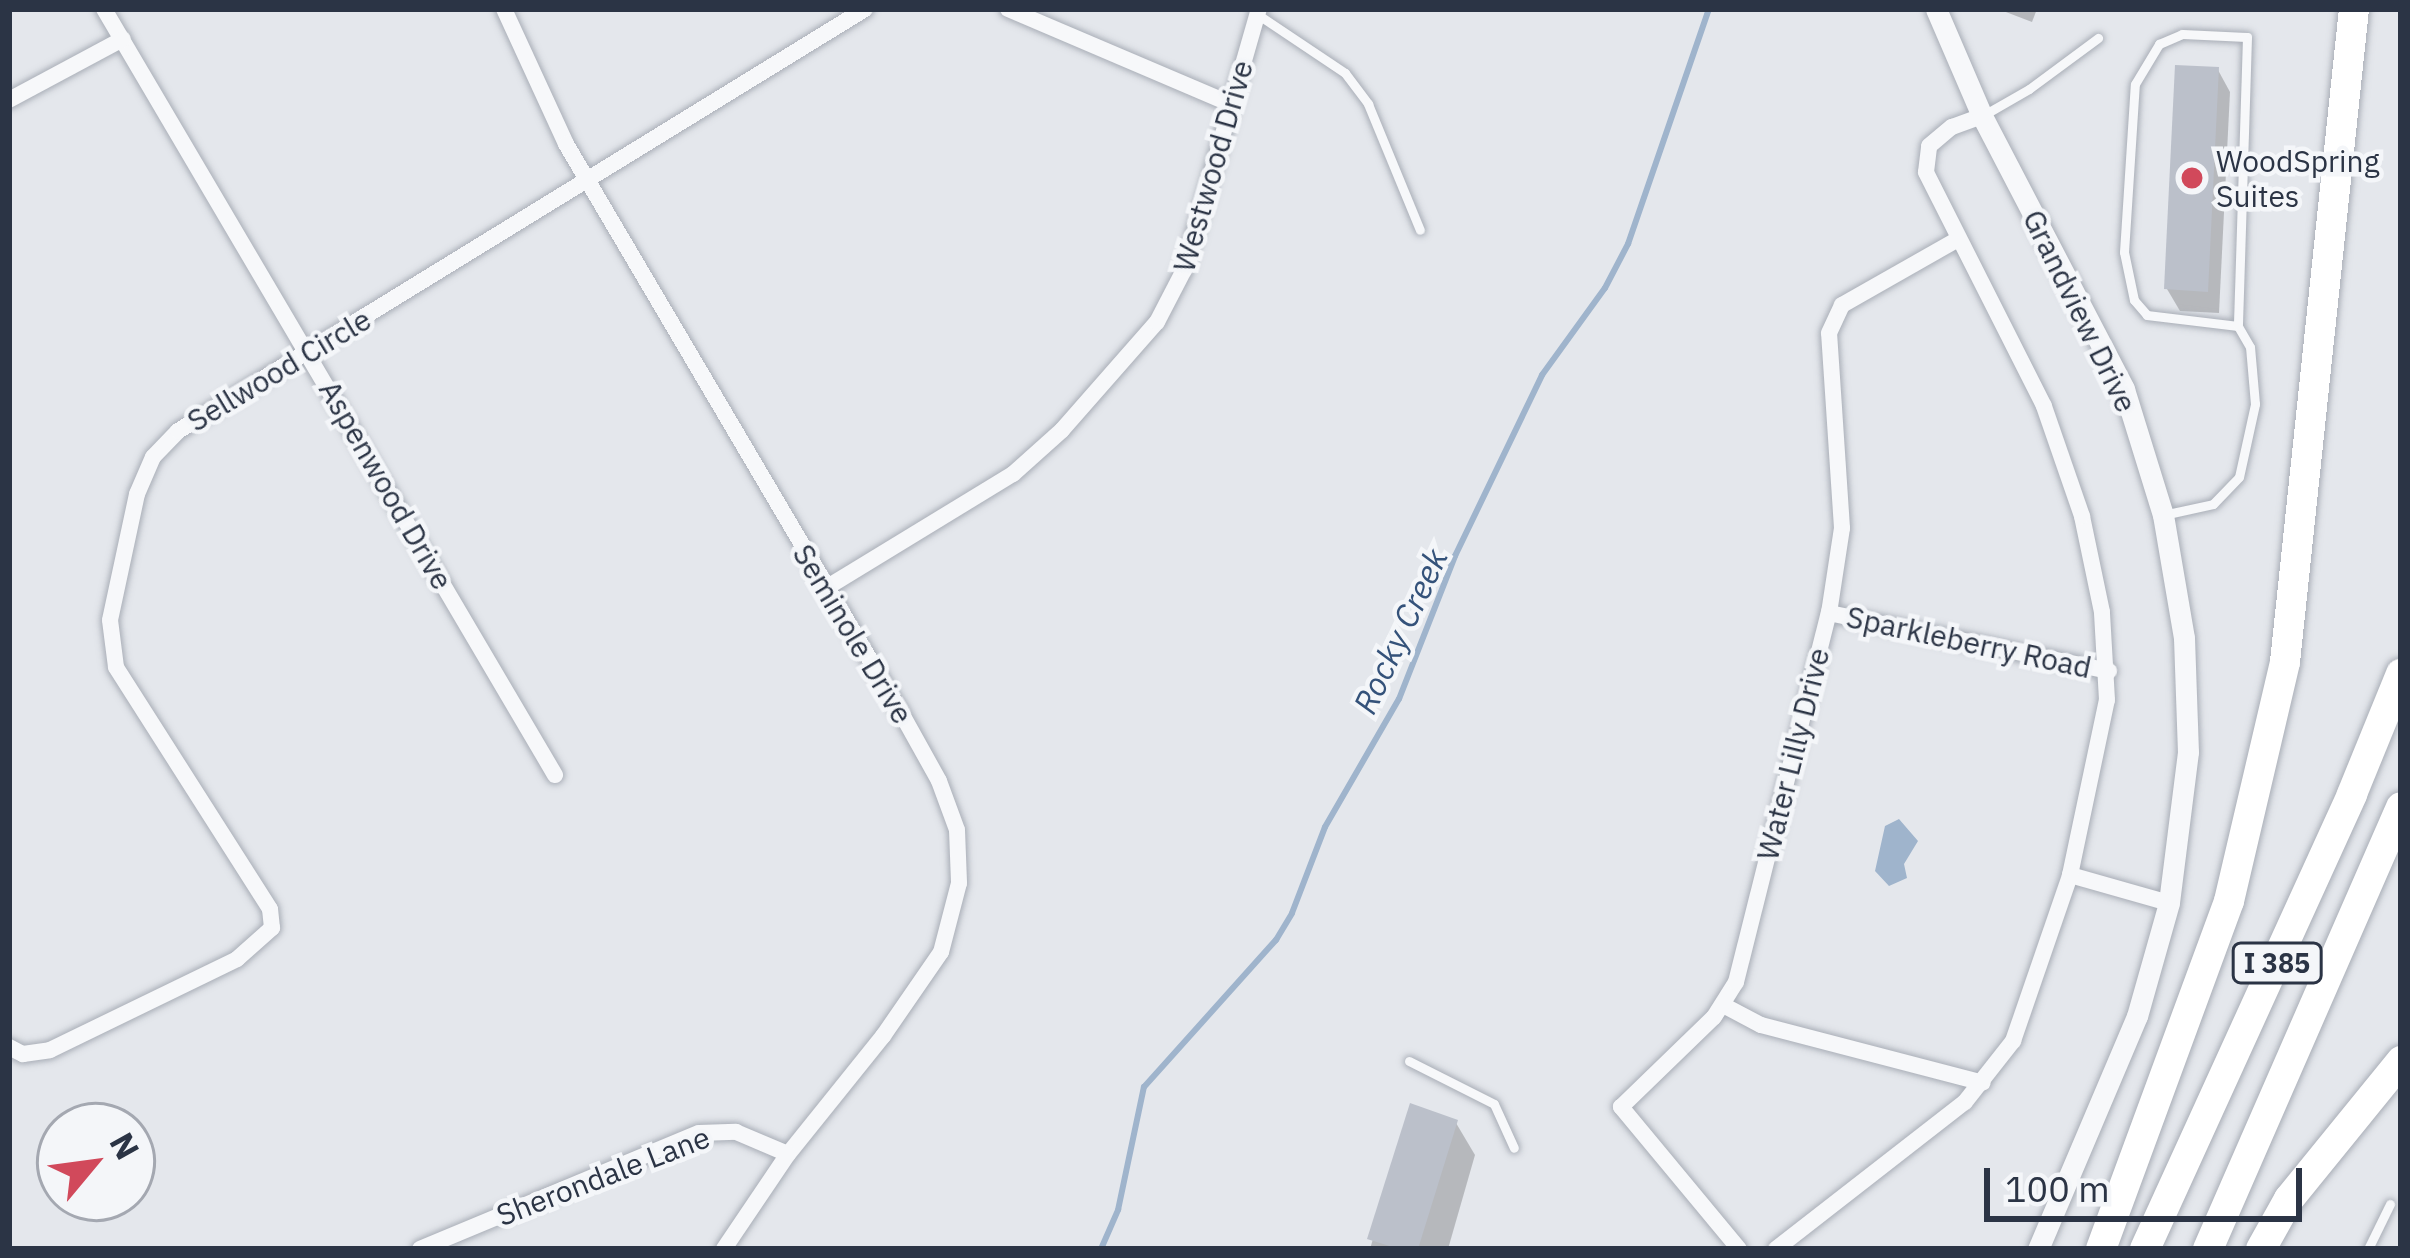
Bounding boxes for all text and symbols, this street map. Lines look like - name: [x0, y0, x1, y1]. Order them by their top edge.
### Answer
- street label: Westwood Drive: [1166, 56, 1260, 276]
- place label: WoodSpring Suites: [2216, 143, 2379, 213]
- marker: WoodSpring Suites: [2179, 165, 2205, 191]
- street label: Grandview Drive: [2015, 204, 2145, 418]
- street label: Sellwood Circle: [181, 301, 377, 439]
- street label: Aspenwood Drive: [312, 374, 460, 596]
- street label: Seminole Drive: [785, 538, 921, 730]
- water label: Rocky Creek: [1345, 542, 1455, 720]
- street label: Sparkleberry Road: [1843, 598, 2095, 686]
- street label: Water Lilly Drive: [1749, 644, 1837, 864]
- road number: I 385: [2229, 942, 2325, 984]
- north arrow: [36, 1102, 156, 1222]
- street label: Sherondale Lane: [491, 1119, 715, 1233]
- text: N: [101, 1125, 150, 1167]
- scale bar: [1990, 1144, 2308, 1218]
- text: 100 m: [2005, 1165, 2110, 1212]

